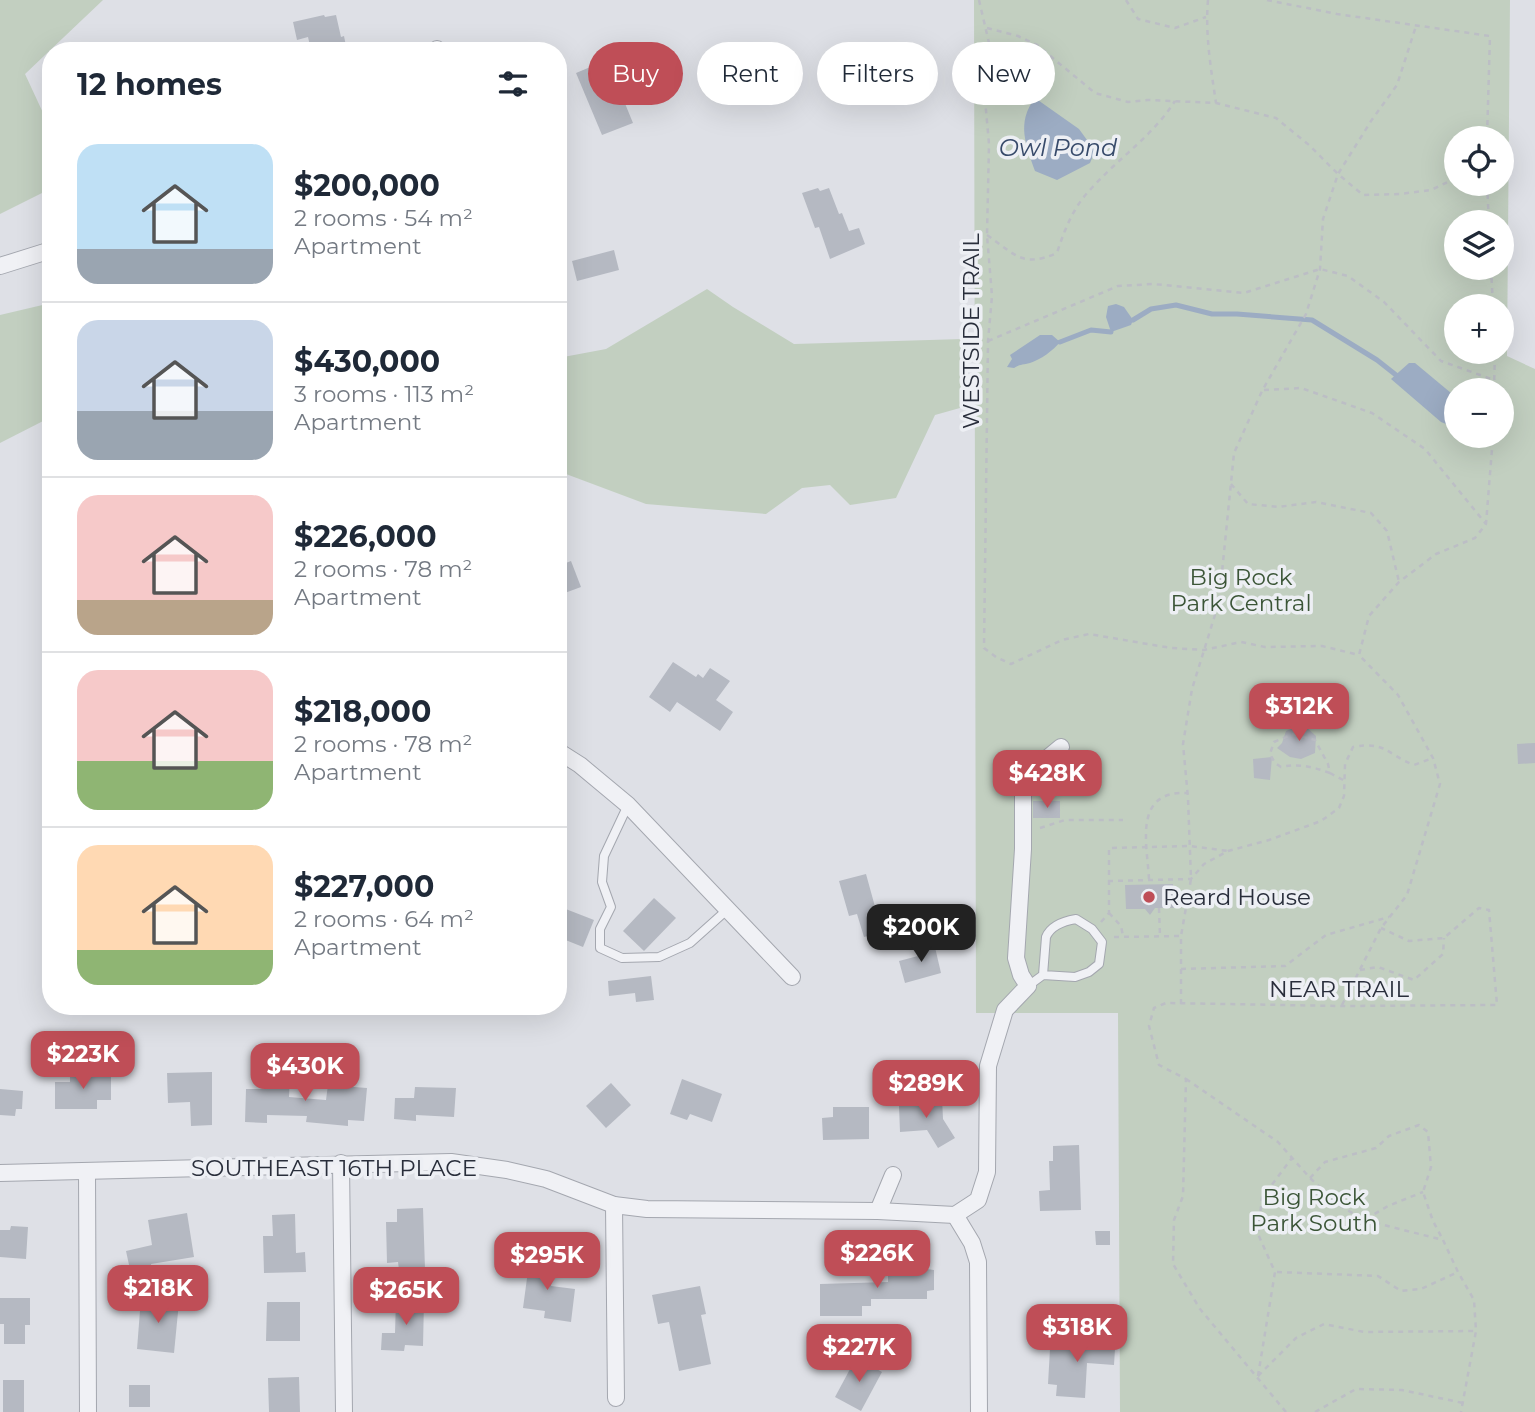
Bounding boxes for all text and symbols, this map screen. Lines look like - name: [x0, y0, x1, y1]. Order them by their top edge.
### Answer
- chip: Buy: [588, 42, 683, 105]
- chip: Rent: [697, 42, 803, 105]
- chip: Filters: [817, 42, 938, 105]
- chip: New: [952, 42, 1055, 105]
- icon: filters: [494, 65, 532, 103]
- text: 12 homes: [77, 66, 222, 103]
- map controls: [1444, 126, 1514, 448]
- button: locate: [1444, 126, 1514, 196]
- water label: Owl Pond: [999, 133, 1118, 162]
- text: $200,000: [294, 167, 440, 204]
- icon: home: [133, 172, 217, 256]
- text: 2 rooms · 54 m²: [294, 204, 473, 232]
- button: layers: [1444, 210, 1514, 280]
- text: Apartment: [294, 232, 422, 260]
- street label: WESTSIDE TRAIL: [957, 233, 985, 429]
- button: +: [1444, 294, 1514, 364]
- text: $430,000: [294, 343, 440, 380]
- icon: home: [133, 348, 217, 432]
- button: −: [1444, 378, 1514, 448]
- text: 3 rooms · 113 m²: [294, 380, 474, 408]
- text: Apartment: [294, 408, 422, 436]
- text: $226,000: [294, 518, 437, 555]
- icon: home: [133, 523, 217, 607]
- text: 2 rooms · 78 m²: [294, 555, 472, 583]
- park label: Big Rock Park Central: [1170, 563, 1312, 617]
- text: Apartment: [294, 583, 422, 611]
- pin: $312K: [1250, 684, 1348, 743]
- text: $312K: [1265, 692, 1333, 720]
- text: $218,000: [294, 693, 431, 730]
- icon: home: [133, 698, 217, 782]
- text: 2 rooms · 78 m²: [294, 730, 472, 758]
- pin: $428K: [998, 750, 1096, 810]
- text: Apartment: [294, 758, 422, 786]
- text: $428K: [1009, 759, 1085, 787]
- text: $227,000: [294, 868, 434, 905]
- icon: home: [133, 873, 217, 957]
- place label: Reard House: [1163, 883, 1311, 911]
- marker: Reard House: [1141, 889, 1157, 905]
- pin: $200K: [872, 904, 970, 964]
- text: 2 rooms · 64 m²: [294, 905, 474, 933]
- text: $200K: [883, 913, 959, 941]
- text: Apartment: [294, 933, 422, 961]
- street label: NEAR TRAIL: [1269, 975, 1409, 1003]
- pin: $223K: [34, 1032, 132, 1091]
- text: $223K: [47, 1040, 119, 1068]
- pin: $430K: [256, 1044, 354, 1103]
- text: $430K: [267, 1052, 343, 1080]
- pin: $289K: [877, 1060, 975, 1120]
- text: $289K: [888, 1069, 964, 1097]
- street label: SOUTHEAST 16TH PLACE: [191, 1154, 477, 1182]
- park label: Big Rock Park South: [1250, 1183, 1378, 1237]
- pin: $226K: [828, 1230, 926, 1290]
- pin: $295K: [498, 1232, 596, 1292]
- text: $226K: [840, 1239, 914, 1267]
- text: $295K: [510, 1241, 584, 1269]
- pin: $218K: [109, 1266, 207, 1325]
- pin: $265K: [357, 1268, 455, 1327]
- text: $218K: [123, 1274, 193, 1302]
- text: $265K: [369, 1276, 443, 1304]
- pin: $318K: [1028, 1304, 1126, 1364]
- text: $318K: [1042, 1313, 1112, 1341]
- pin: $227K: [810, 1324, 908, 1384]
- text: $227K: [822, 1333, 896, 1361]

